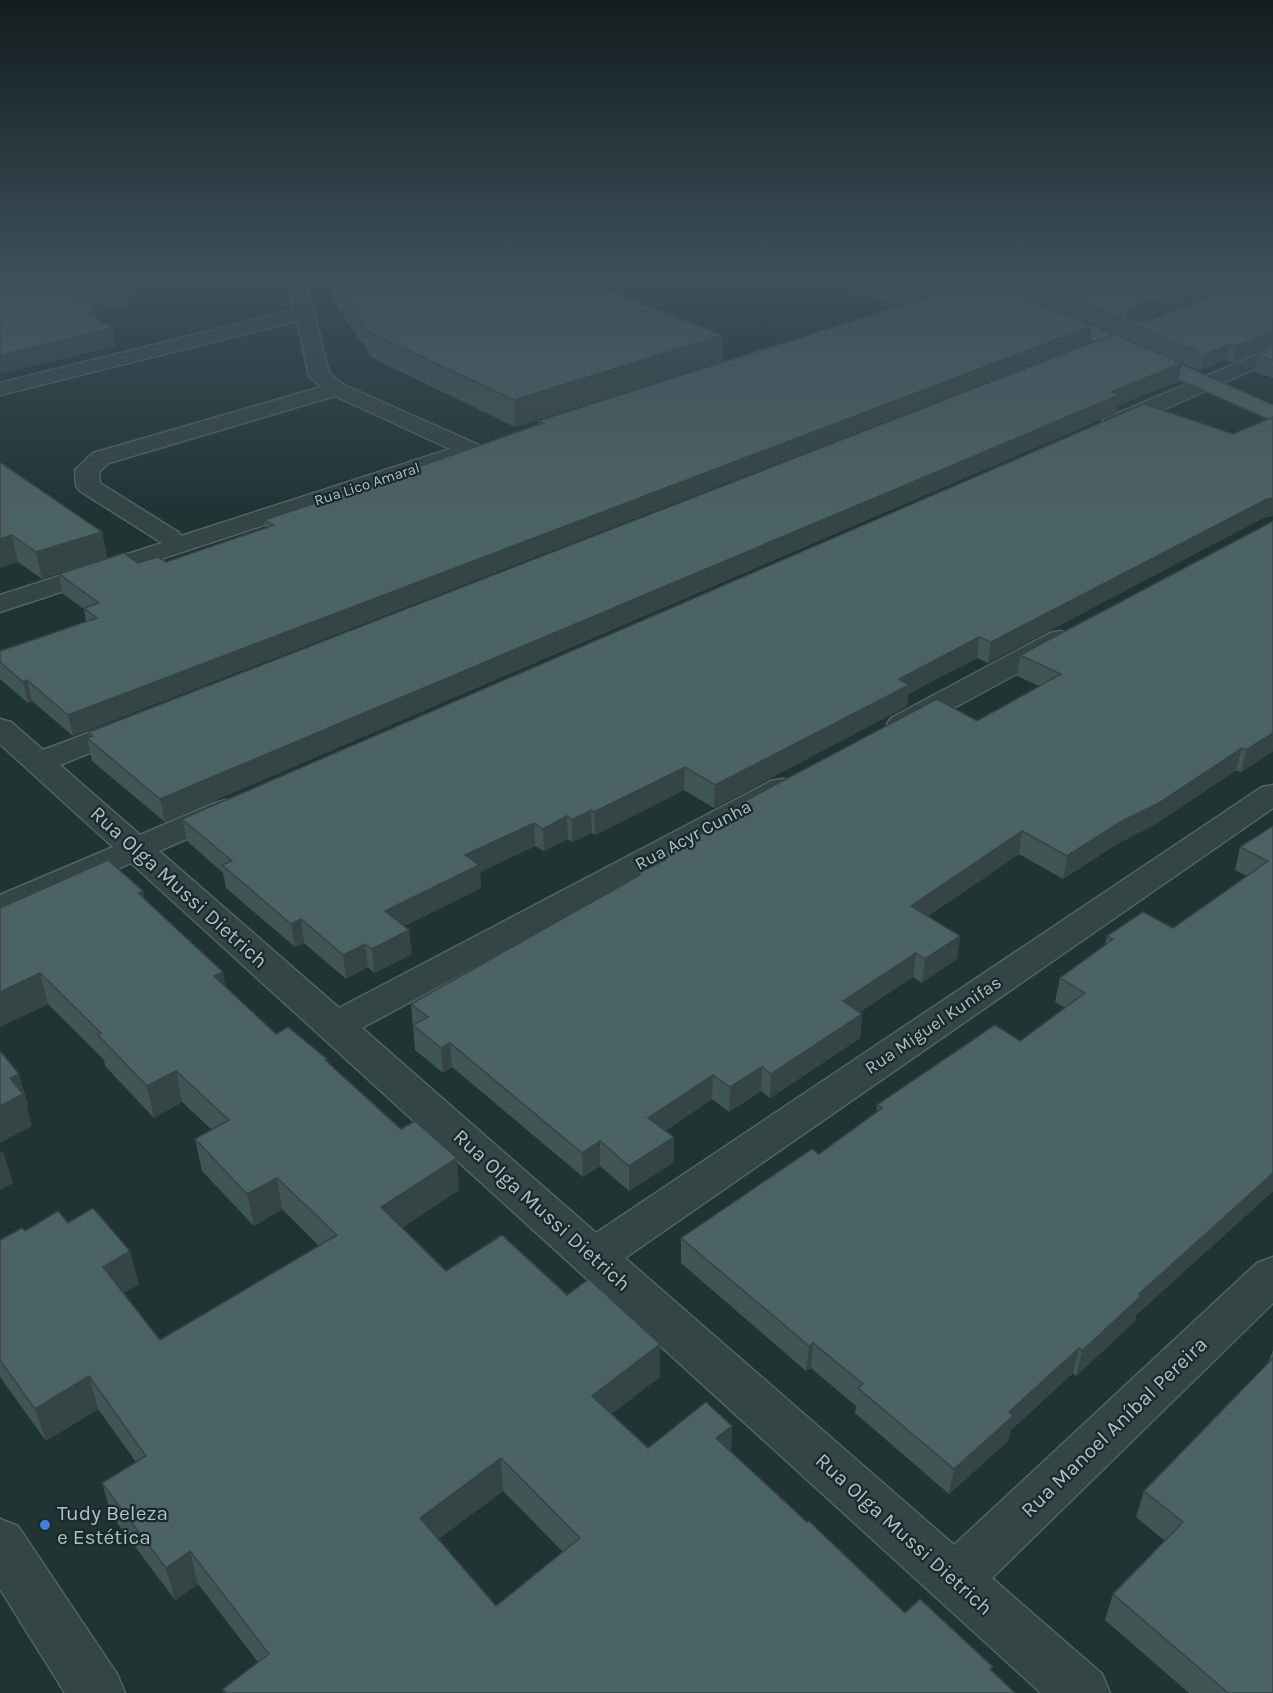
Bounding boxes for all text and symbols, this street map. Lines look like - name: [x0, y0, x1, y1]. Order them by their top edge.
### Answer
- street label: Rua Lico Amaral: [312, 458, 422, 510]
- street label: Rua Acyr Cunha: [631, 795, 755, 875]
- street label: Rua Olga Mussi Dietrich: [86, 801, 272, 973]
- street label: Rua Miguel Kunifas: [861, 971, 1005, 1079]
- street label: Rua Olga Mussi Dietrich: [449, 1124, 635, 1296]
- street label: Rua Manoel Aníbal Pereira: [1016, 1332, 1212, 1522]
- street label: Rua Olga Mussi Dietrich: [811, 1448, 997, 1620]
- place label: Tudy Beleza e Estética: [57, 1501, 168, 1549]
- marker: Tudy Beleza e Estética: [38, 1518, 52, 1532]

